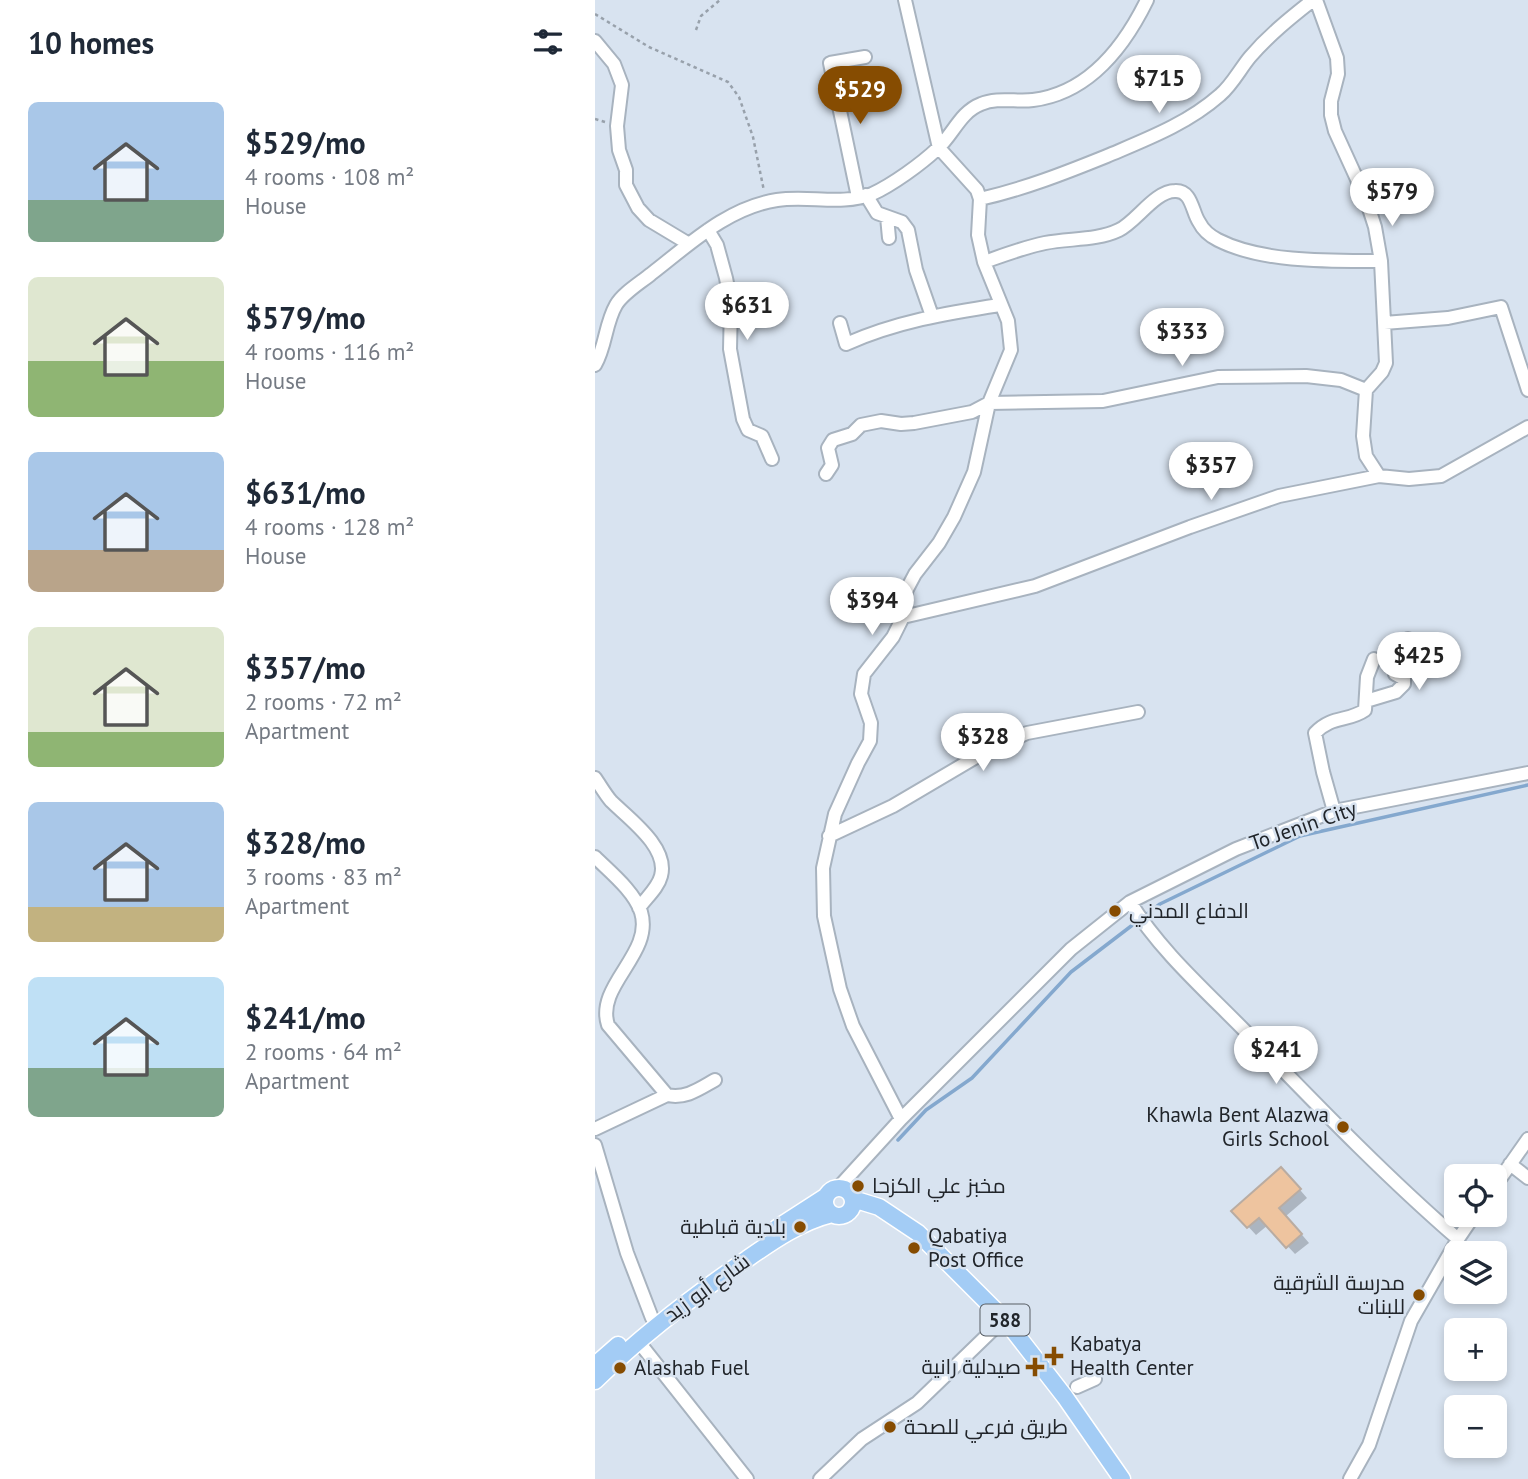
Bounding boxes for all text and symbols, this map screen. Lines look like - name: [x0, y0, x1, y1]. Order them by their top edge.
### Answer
- text: 10 homes: [28, 23, 154, 62]
- icon: filters: [529, 23, 567, 61]
- pin: $715: [1118, 55, 1200, 115]
- text: $715: [1133, 63, 1185, 92]
- pin: $529: [819, 66, 901, 126]
- text: $529: [834, 74, 886, 103]
- text: $529/mo: [245, 123, 366, 162]
- icon: home: [84, 130, 168, 214]
- text: 4 rooms · 108 m²: [245, 162, 414, 191]
- pin: $579: [1351, 168, 1433, 228]
- text: $579: [1366, 176, 1418, 205]
- text: House: [245, 191, 307, 220]
- pin: $631: [706, 282, 788, 342]
- text: $631: [721, 290, 773, 319]
- text: $579/mo: [245, 298, 366, 337]
- icon: home: [84, 305, 168, 389]
- pin: $333: [1141, 308, 1223, 368]
- text: $333: [1156, 316, 1208, 345]
- text: 4 rooms · 116 m²: [245, 337, 414, 366]
- text: House: [245, 366, 307, 395]
- pin: $357: [1170, 442, 1252, 502]
- text: $357: [1185, 450, 1237, 479]
- text: $631/mo: [245, 473, 366, 512]
- icon: home: [84, 480, 168, 564]
- text: 4 rooms · 128 m²: [245, 512, 414, 541]
- text: House: [245, 541, 307, 570]
- pin: $394: [831, 578, 913, 637]
- text: $394: [846, 585, 898, 614]
- pin: $425: [1378, 632, 1460, 692]
- text: $425: [1393, 640, 1445, 669]
- text: $357/mo: [245, 648, 366, 687]
- icon: home: [84, 655, 168, 739]
- text: 2 rooms · 72 m²: [245, 687, 402, 716]
- pin: $328: [942, 714, 1024, 773]
- text: Apartment: [245, 716, 349, 745]
- text: $328: [957, 721, 1009, 750]
- street label: To Jenin City: [1246, 795, 1360, 856]
- text: $328/mo: [245, 823, 366, 862]
- icon: home: [84, 830, 168, 914]
- text: 3 rooms · 83 m²: [245, 862, 402, 891]
- text: Apartment: [245, 891, 349, 920]
- place label: الدفاع المدني: [1129, 897, 1249, 927]
- marker: الدفاع المدني: [1107, 903, 1123, 919]
- text: $241/mo: [245, 998, 366, 1037]
- icon: home: [84, 1005, 168, 1089]
- pin: $241: [1235, 1026, 1317, 1086]
- text: $241: [1250, 1034, 1302, 1063]
- text: 2 rooms · 64 m²: [245, 1037, 402, 1066]
- text: Apartment: [245, 1066, 349, 1095]
- place label: Khawla Bent Alazwa Girls School: [1146, 1101, 1329, 1152]
- marker: Khawla Bent Alazwa Girls School: [1335, 1119, 1351, 1135]
- map controls: [1444, 1164, 1507, 1458]
- button: locate: [1444, 1164, 1507, 1227]
- place label: مخبز علي الكزحا: [872, 1172, 1006, 1202]
- marker: مخبز علي الكزحا: [850, 1178, 866, 1194]
- place label: بلدية قباطية: [680, 1213, 786, 1240]
- marker: بلدية قباطية: [792, 1219, 808, 1235]
- place label: Qabatiya Post Office: [928, 1222, 1024, 1273]
- marker: Qabatiya Post Office: [906, 1240, 922, 1256]
- button: layers: [1444, 1241, 1507, 1304]
- street label: شارع أبو زيد: [659, 1247, 755, 1329]
- place label: مدرسة الشرقية للبنات: [1273, 1269, 1405, 1320]
- marker: مدرسة الشرقية للبنات: [1411, 1287, 1427, 1303]
- road number: 588: [981, 1304, 1029, 1336]
- button: +: [1444, 1318, 1507, 1381]
- place label: Kabatya Health Center: [1070, 1330, 1194, 1381]
- marker: Kabatya Health Center: [1044, 1346, 1064, 1366]
- place label: صيدلية رانية: [922, 1353, 1021, 1380]
- place label: Alashab Fuel: [634, 1354, 750, 1381]
- marker: صيدلية رانية: [1027, 1359, 1043, 1375]
- marker: Alashab Fuel: [612, 1360, 628, 1376]
- button: −: [1444, 1395, 1507, 1458]
- place label: طريق فرعي للصحة: [904, 1413, 1068, 1443]
- marker: طريق فرعي للصحة: [882, 1419, 898, 1435]

